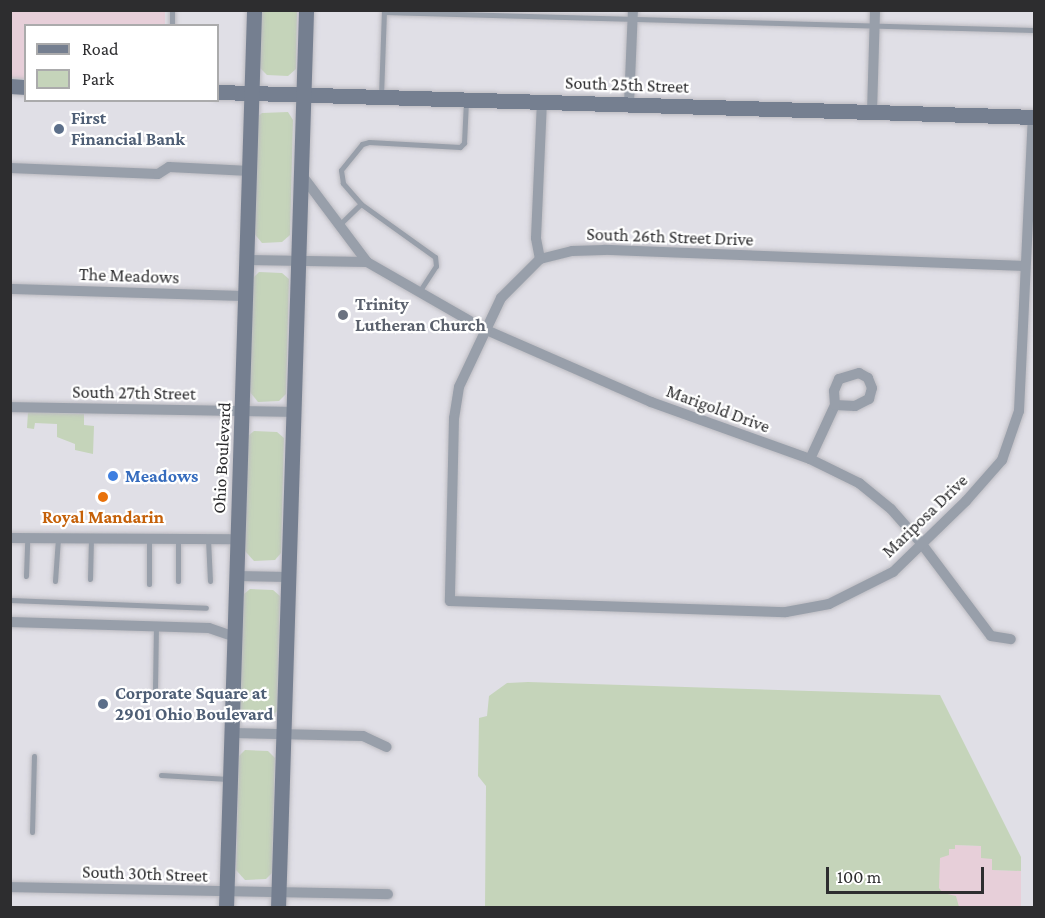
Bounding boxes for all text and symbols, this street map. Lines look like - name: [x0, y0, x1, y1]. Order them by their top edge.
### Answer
- legend: [24, 24, 219, 102]
- text: Road: [82, 39, 119, 59]
- text: Park: [82, 69, 114, 89]
- street label: South 25th Street: [565, 72, 689, 98]
- place label: First Financial Bank: [71, 108, 185, 150]
- marker: First Financial Bank: [52, 122, 66, 136]
- street label: South 26th Street Drive: [586, 223, 754, 251]
- street label: The Meadows: [78, 263, 180, 289]
- place label: Trinity Lutheran Church: [355, 294, 486, 336]
- marker: Trinity Lutheran Church: [336, 308, 350, 322]
- street label: Marigold Drive: [663, 380, 773, 438]
- street label: South 27th Street: [72, 381, 196, 405]
- street label: Ohio Boulevard: [208, 402, 236, 514]
- place label: Meadows: [125, 465, 198, 487]
- marker: Meadows: [106, 469, 120, 483]
- street label: Mariposa Drive: [878, 470, 972, 562]
- marker: Royal Mandarin: [96, 490, 110, 504]
- place label: Royal Mandarin: [42, 506, 164, 528]
- place label: Corporate Square at 2901 Ohio Boulevard: [115, 683, 273, 726]
- marker: Corporate Square at 2901 Ohio Boulevard: [96, 697, 110, 711]
- scale bar: [829, 855, 986, 893]
- street label: South 30th Street: [82, 861, 208, 887]
- text: 100 m: [837, 867, 881, 887]

